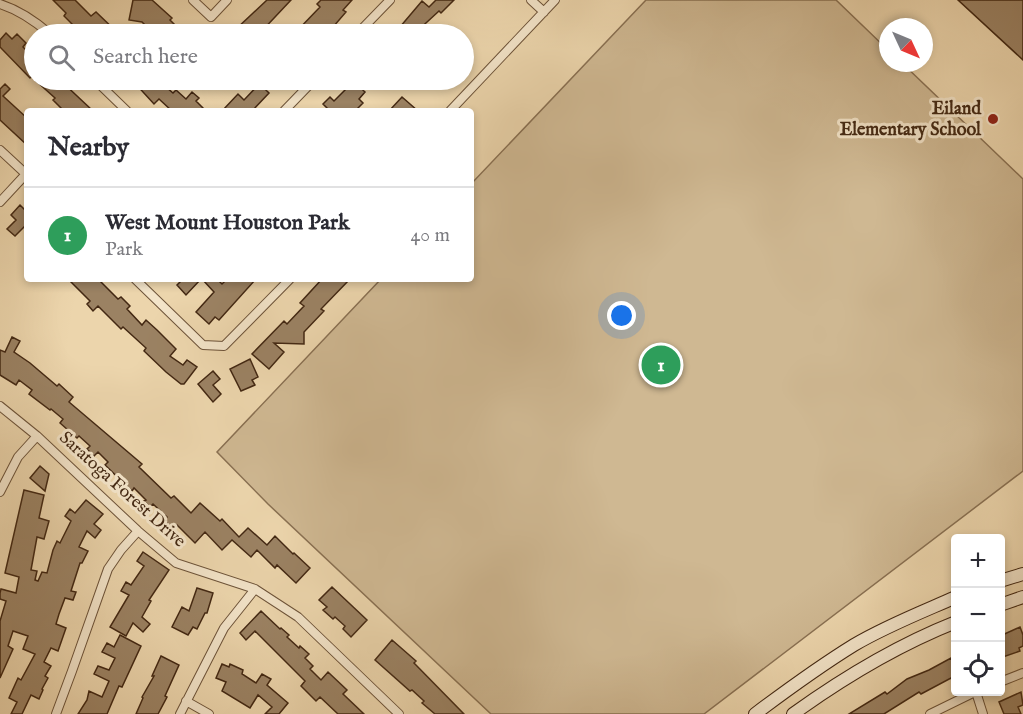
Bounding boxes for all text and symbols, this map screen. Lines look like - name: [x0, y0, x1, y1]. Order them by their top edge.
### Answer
- north arrow: [879, 18, 933, 72]
- search box: [24, 24, 474, 90]
- icon: search: [45, 41, 78, 74]
- text: Search here: [93, 43, 198, 71]
- place label: Eiland Elementary School: [840, 98, 982, 142]
- marker: Eiland Elementary School: [986, 112, 1000, 126]
- text: Nearby: [48, 131, 129, 164]
- text: West Mount Houston Park: [105, 209, 350, 237]
- text: 1: [64, 223, 71, 248]
- text: 40 m: [411, 223, 450, 248]
- text: Park: [105, 237, 143, 262]
- your location: [607, 301, 636, 330]
- pin: 1: [642, 342, 680, 388]
- street label: Saratoga Forest Drive: [54, 427, 190, 553]
- map controls: [951, 534, 1005, 696]
- button: +: [951, 534, 1005, 588]
- button: −: [951, 588, 1005, 642]
- button: locate: [951, 642, 1005, 696]

